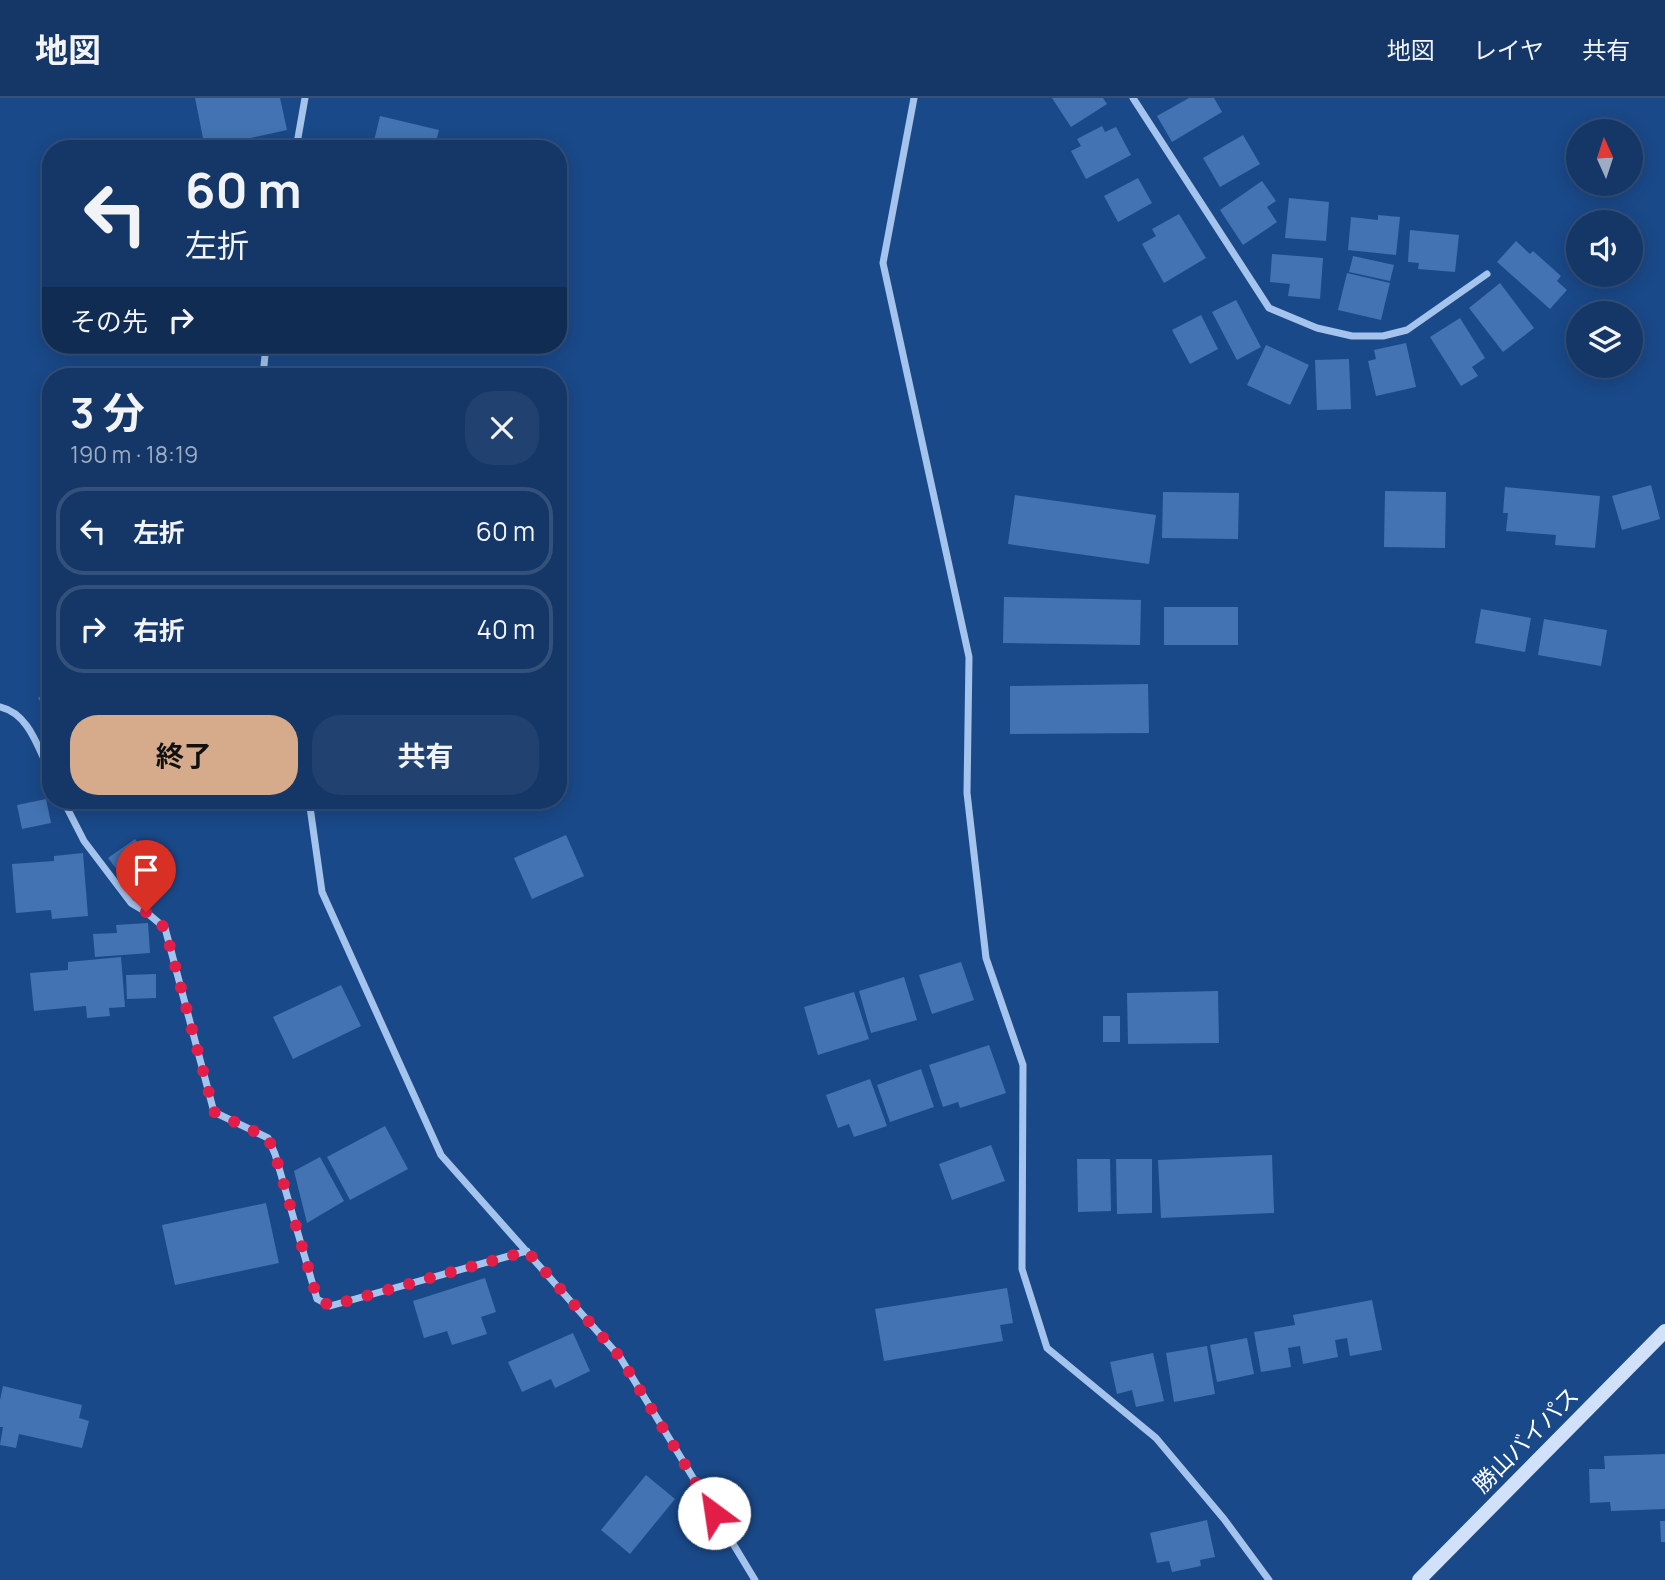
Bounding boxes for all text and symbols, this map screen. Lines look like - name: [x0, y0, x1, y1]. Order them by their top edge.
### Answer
- text: 地図: [35, 27, 101, 72]
- text: 地図: [1387, 33, 1435, 66]
- text: レイヤ: [1473, 33, 1544, 66]
- text: 共有: [1582, 33, 1630, 66]
- north arrow: [1566, 119, 1643, 196]
- map controls: [1566, 119, 1643, 378]
- text: 60 m: [185, 156, 302, 223]
- icon: left: [70, 168, 161, 259]
- button: sound: [1566, 210, 1643, 287]
- text: 左折: [185, 223, 249, 267]
- icon: right: [162, 301, 200, 339]
- button: layers: [1566, 301, 1643, 378]
- text: その先: [70, 303, 148, 339]
- text: 3 分: [70, 383, 145, 441]
- button: close: [465, 391, 539, 465]
- text: 190 m · 18:19: [70, 438, 198, 470]
- icon: left: [74, 512, 112, 550]
- text: 60 m: [476, 513, 535, 549]
- text: 左折: [133, 514, 185, 550]
- icon: right: [74, 610, 112, 648]
- text: 40 m: [477, 611, 535, 647]
- text: 右折: [133, 612, 185, 648]
- button: 終了: [70, 715, 298, 795]
- button: 共有: [312, 715, 539, 795]
- pin: [116, 840, 176, 912]
- icon: arrive: [127, 851, 165, 889]
- street label: 勝山バイパス: [1465, 1379, 1585, 1499]
- position arrow: [677, 1476, 751, 1550]

